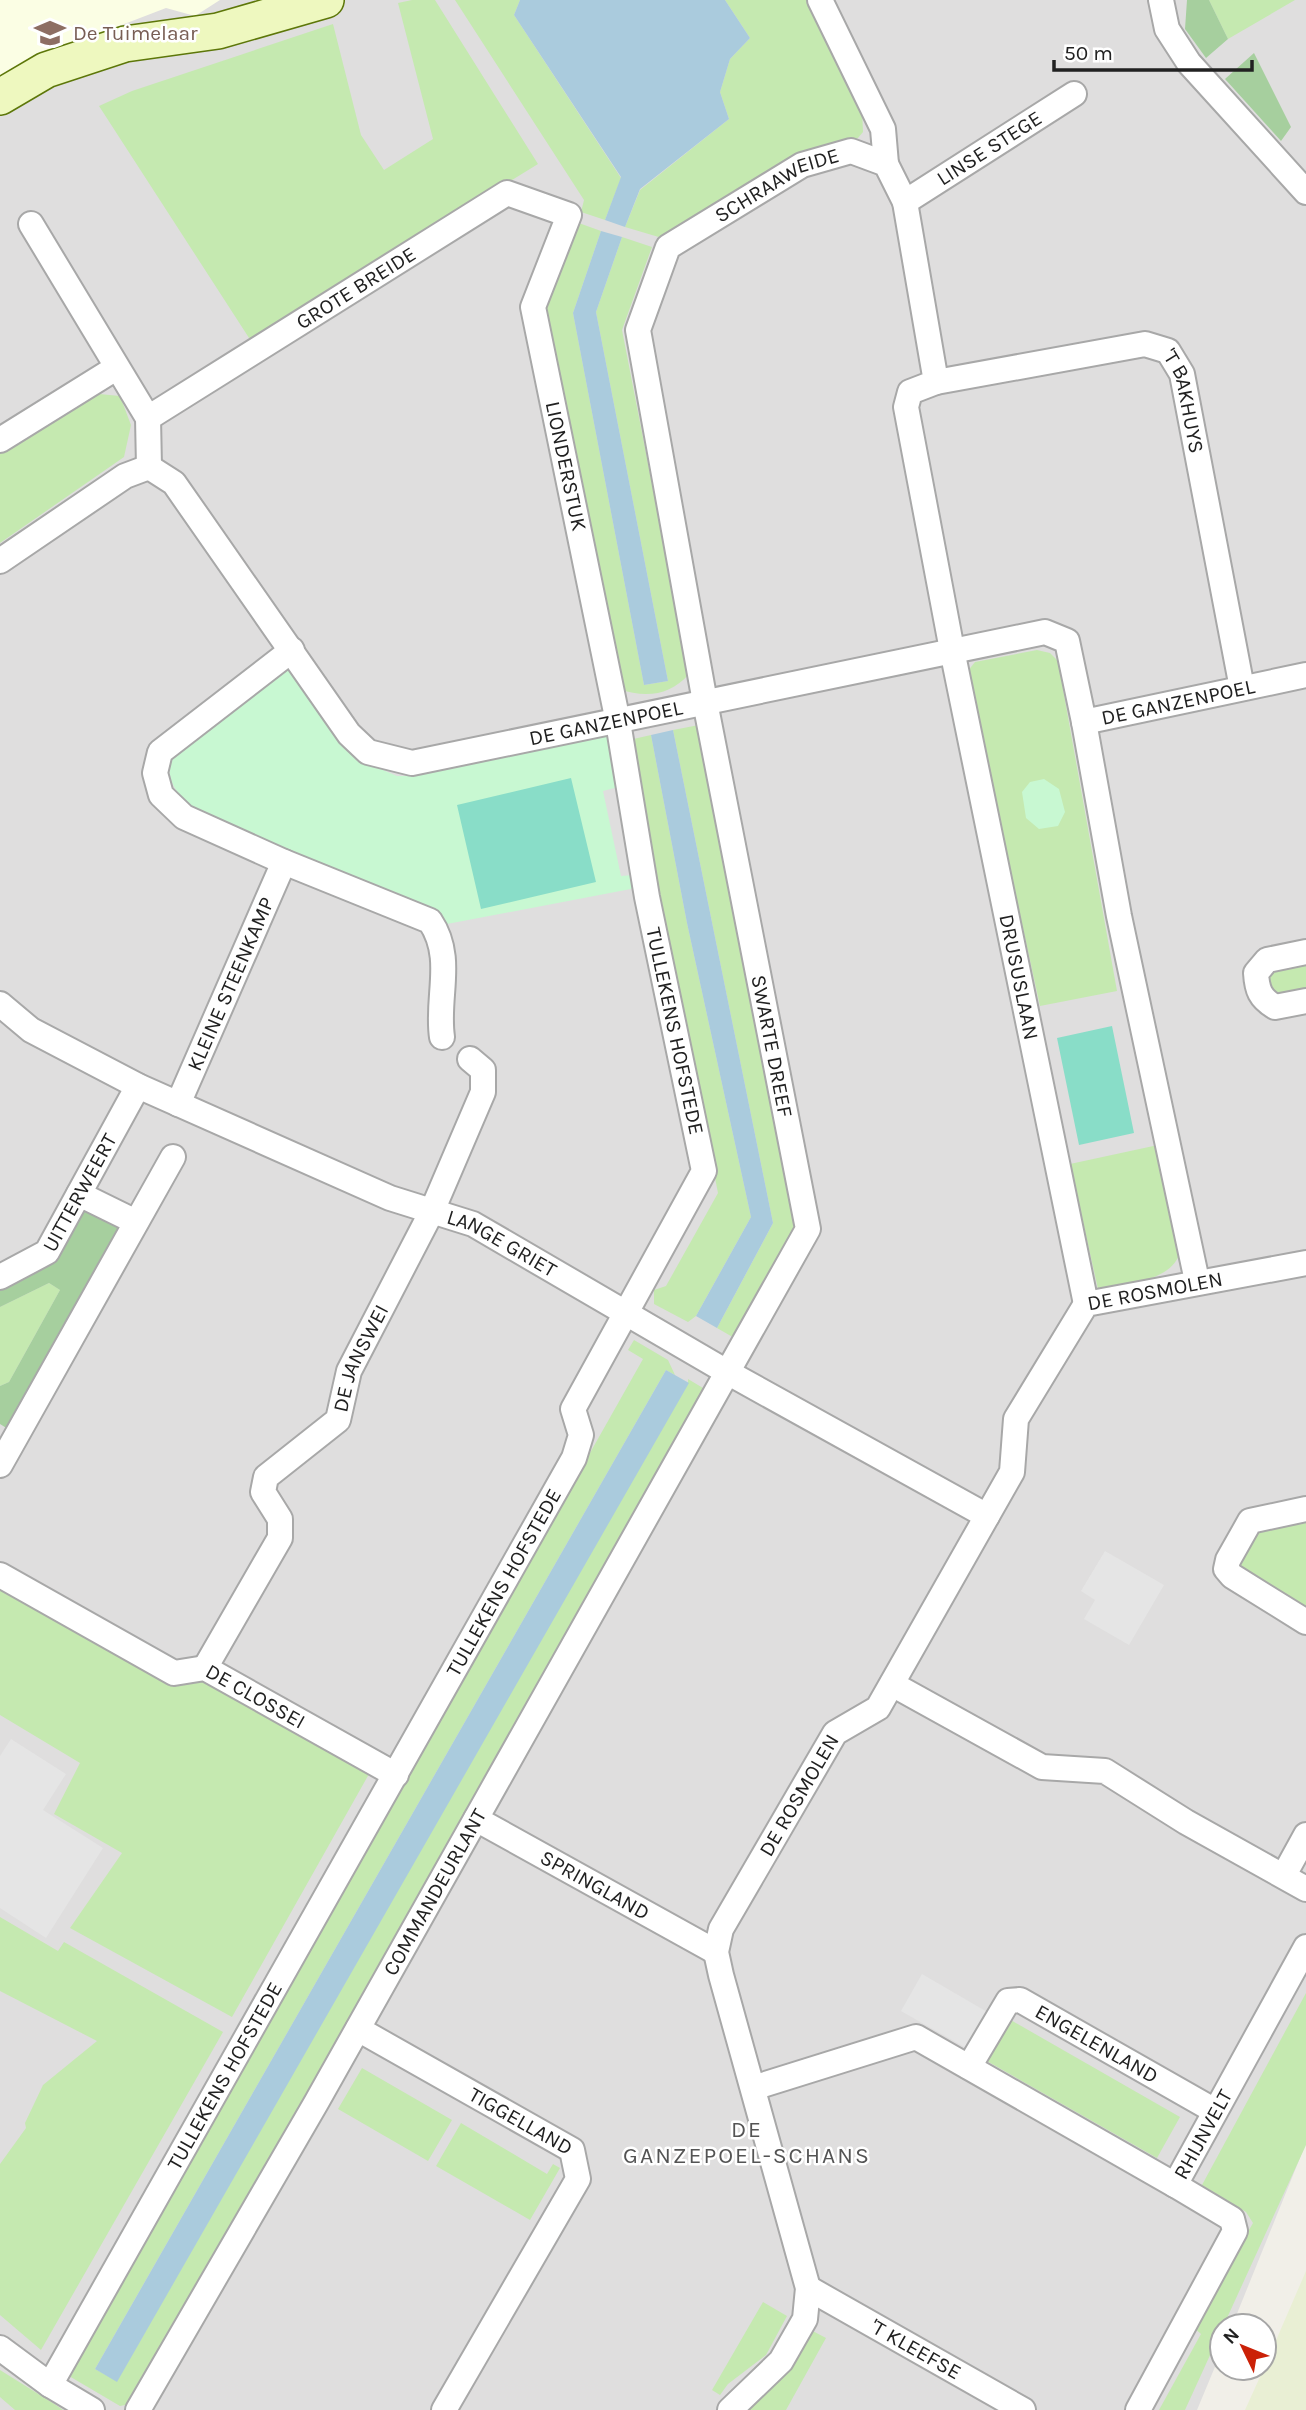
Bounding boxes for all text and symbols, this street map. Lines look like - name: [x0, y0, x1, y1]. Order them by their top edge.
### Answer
- school or university icon: De Tuimelaar: [33, 16, 67, 50]
- place label: De Tuimelaar: [73, 21, 198, 45]
- scale bar: [1054, 28, 1252, 72]
- text: 50 m: [1064, 41, 1113, 65]
- street label: LINSE STEGE: [932, 106, 1046, 191]
- street label: SCHRAAWEIDE: [710, 143, 842, 228]
- street label: GROTE BREIDE: [292, 242, 420, 334]
- street label: 'T BAKHUYS: [1158, 344, 1209, 455]
- street label: LIONDERSTUK: [541, 399, 591, 533]
- street label: DE GANZENPOEL: [1099, 674, 1257, 730]
- street label: DE GANZENPOEL: [527, 695, 685, 750]
- street label: KLEINE STEENKAMP: [182, 894, 279, 1074]
- street label: DRUSUSLAAN: [994, 912, 1044, 1042]
- street label: TULLEKENS HOFSTEDE: [641, 925, 709, 1137]
- street label: SWARTE DREEF: [746, 973, 798, 1119]
- street label: UITTERWEERT: [38, 1129, 122, 1256]
- street label: LANGE GRIET: [444, 1205, 561, 1282]
- street label: DE ROSMOLEN: [1085, 1267, 1225, 1316]
- street label: DE JANSWEI: [328, 1301, 393, 1414]
- street label: TULLEKENS HOFSTEDE: [441, 1484, 566, 1680]
- street label: DE CLOSSEI: [202, 1659, 309, 1734]
- street label: DE ROSMOLEN: [754, 1730, 844, 1861]
- street label: COMMANDEURLANT: [378, 1804, 491, 1980]
- street label: SPRINGLAND: [536, 1845, 654, 1925]
- street label: TULLEKENS HOFSTEDE: [162, 1978, 287, 2174]
- street label: ENGELENLAND: [1031, 1999, 1163, 2088]
- street label: TIGGELLAND: [465, 2082, 577, 2160]
- street label: RHIJNVELT: [1169, 2085, 1237, 2183]
- district label: DE GANZEPOEL-SCHANS: [623, 2116, 871, 2169]
- north arrow: [1208, 2312, 1278, 2382]
- street label: 'T KLEEFSE: [866, 2314, 965, 2384]
- text: N: [1219, 2324, 1244, 2349]

